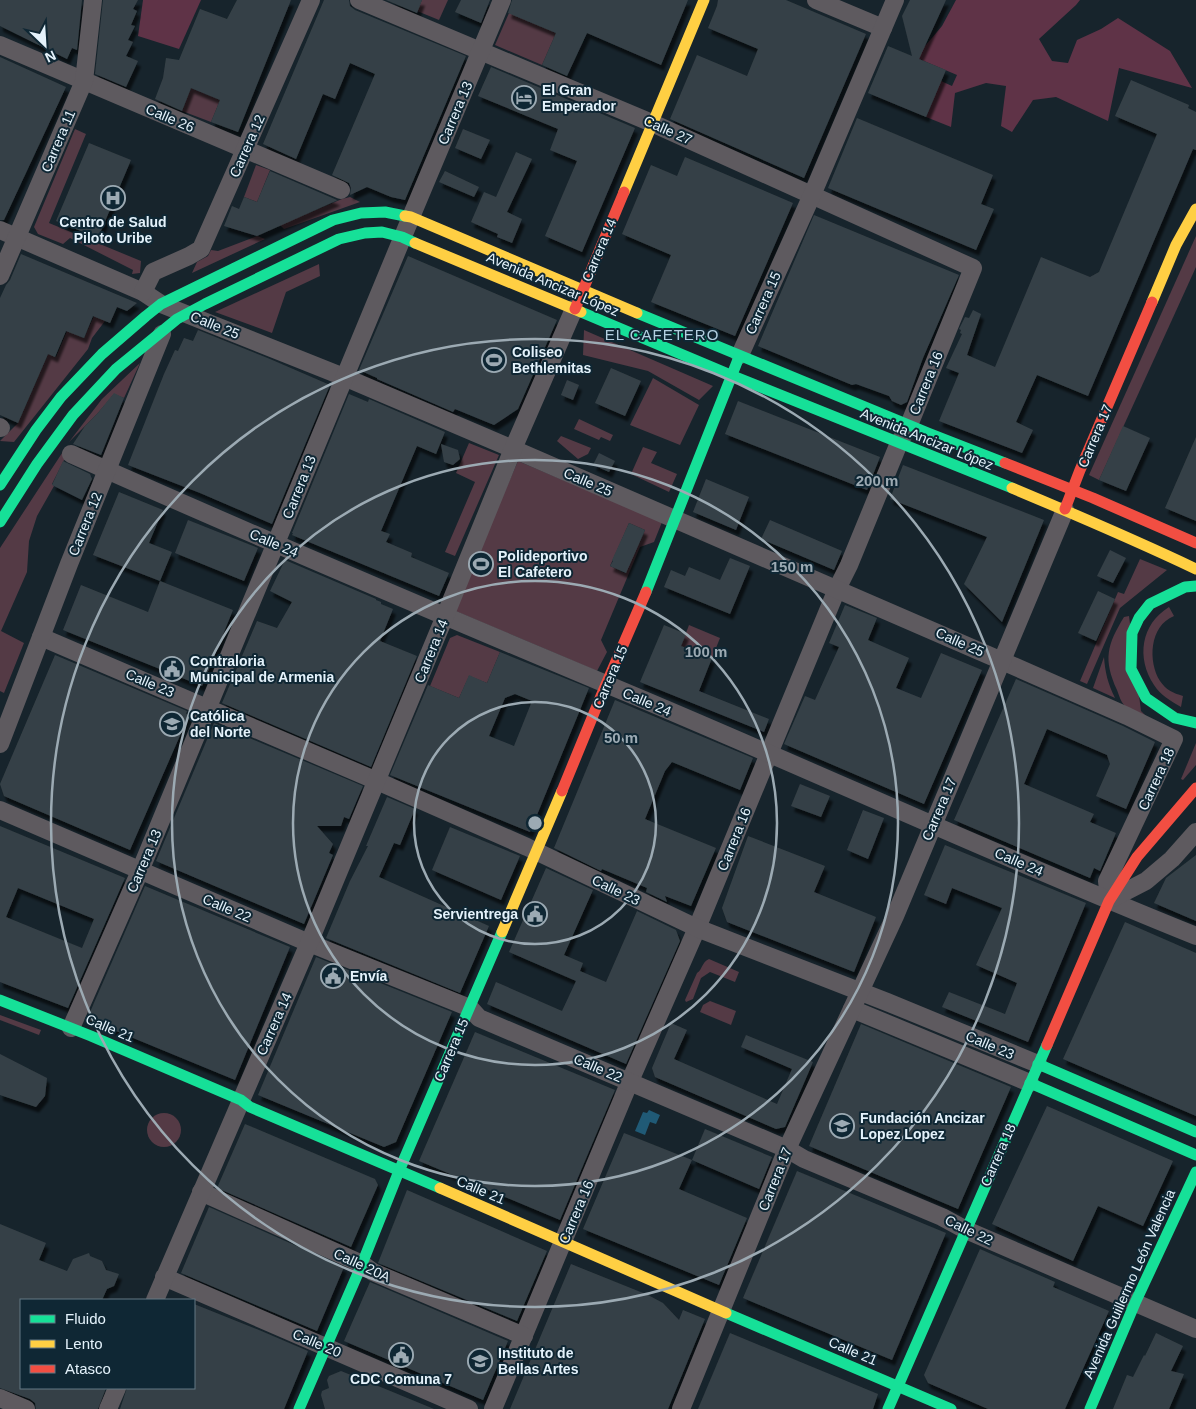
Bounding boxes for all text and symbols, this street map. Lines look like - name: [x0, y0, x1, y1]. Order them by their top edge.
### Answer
- north arrow: [20, 20, 70, 70]
- text: N: [43, 47, 58, 66]
- street label: Carrera 13: [435, 79, 476, 147]
- place label: El Gran Emperador: [542, 82, 616, 114]
- hotel icon: El Gran Emperador: [511, 85, 537, 111]
- street label: Calle 26: [143, 101, 197, 135]
- street label: Carrera 11: [38, 107, 78, 174]
- street label: Carrera 12: [226, 112, 268, 180]
- street label: Calle 27: [641, 112, 695, 148]
- hospital icon: Centro de Salud Piloto Uribe: [100, 185, 126, 211]
- place label: Centro de Salud Piloto Uribe: [59, 214, 167, 246]
- street label: Carrera 14: [579, 216, 620, 284]
- street label: Avenida Ancizar López: [484, 249, 622, 319]
- street label: Carrera 15: [742, 269, 784, 337]
- street label: Calle 25: [188, 308, 242, 342]
- district label: EL CAFETERO: [605, 326, 719, 343]
- place label: Coliseo Bethlemitas: [512, 344, 592, 376]
- sports icon: Coliseo Bethlemitas: [481, 347, 507, 373]
- street label: Carrera 16: [906, 349, 946, 417]
- street label: Carrera 17: [1075, 402, 1116, 470]
- street label: Avenida Ancizar López: [858, 405, 996, 473]
- street label: Carrera 13: [279, 453, 319, 521]
- street label: Calle 25: [561, 465, 615, 499]
- text: 200 m: [856, 472, 898, 489]
- street label: Carrera 12: [65, 490, 105, 558]
- street label: Calle 24: [247, 526, 301, 560]
- place label: Polideportivo El Cafetero: [498, 548, 587, 580]
- sports icon: Polideportivo El Cafetero: [468, 551, 494, 577]
- text: 150 m: [771, 558, 813, 575]
- street label: Carrera 14: [411, 617, 451, 685]
- street label: Calle 25: [933, 624, 987, 660]
- street label: Carrera 15: [590, 643, 631, 711]
- text: 100 m: [685, 643, 727, 660]
- place label: Contraloria Municipal de Armenia: [190, 653, 334, 685]
- public building icon: Contraloria Municipal de Armenia: [159, 656, 185, 682]
- street label: Calle 23: [123, 666, 177, 700]
- street label: Calle 24: [620, 685, 674, 719]
- place label: Católica del Norte: [190, 708, 251, 740]
- school or university icon: Católica del Norte: [159, 711, 185, 737]
- text: 50 m: [604, 729, 638, 746]
- street label: Carrera 18: [1135, 745, 1177, 813]
- street label: Carrera 17: [919, 775, 960, 843]
- street label: Carrera 16: [714, 805, 754, 873]
- centre of rings: [526, 814, 544, 832]
- street label: Carrera 13: [124, 827, 165, 895]
- street label: Calle 24: [992, 845, 1046, 879]
- street label: Calle 23: [589, 872, 643, 909]
- street label: Calle 22: [200, 891, 254, 925]
- public building icon: Servientrega: [522, 901, 548, 927]
- place label: Servientrega: [433, 906, 518, 922]
- public building icon: Envía: [320, 963, 346, 989]
- place label: Envía: [350, 968, 388, 984]
- street label: Carrera 14: [253, 990, 295, 1058]
- street label: Calle 21: [83, 1011, 137, 1045]
- street label: Carrera 15: [431, 1016, 472, 1084]
- street label: Calle 23: [963, 1028, 1017, 1062]
- street label: Calle 22: [571, 1051, 625, 1085]
- place label: Fundación Ancizar Lopez Lopez: [860, 1110, 985, 1142]
- school or university icon: Fundación Ancizar Lopez Lopez: [829, 1113, 855, 1139]
- street label: Carrera 18: [977, 1121, 1019, 1189]
- street label: Carrera 17: [755, 1145, 795, 1213]
- street label: Calle 21: [454, 1173, 508, 1207]
- street label: Carrera 16: [556, 1178, 597, 1246]
- street label: Avenida Guillermo León Valencia: [1080, 1187, 1178, 1381]
- street label: Calle 22: [942, 1212, 996, 1249]
- street label: Calle 20A: [331, 1245, 393, 1285]
- legend: [20, 1299, 195, 1389]
- text: Fluido: [65, 1310, 106, 1327]
- street label: Calle 20: [290, 1326, 344, 1360]
- street label: Calle 21: [826, 1334, 880, 1368]
- text: Lento: [65, 1335, 103, 1352]
- public building icon: CDC Comuna 7: [388, 1342, 414, 1368]
- place label: Instituto de Bellas Artes: [498, 1345, 579, 1377]
- school or university icon: Instituto de Bellas Artes: [467, 1348, 493, 1374]
- text: Atasco: [65, 1360, 111, 1377]
- place label: CDC Comuna 7: [350, 1371, 452, 1387]

